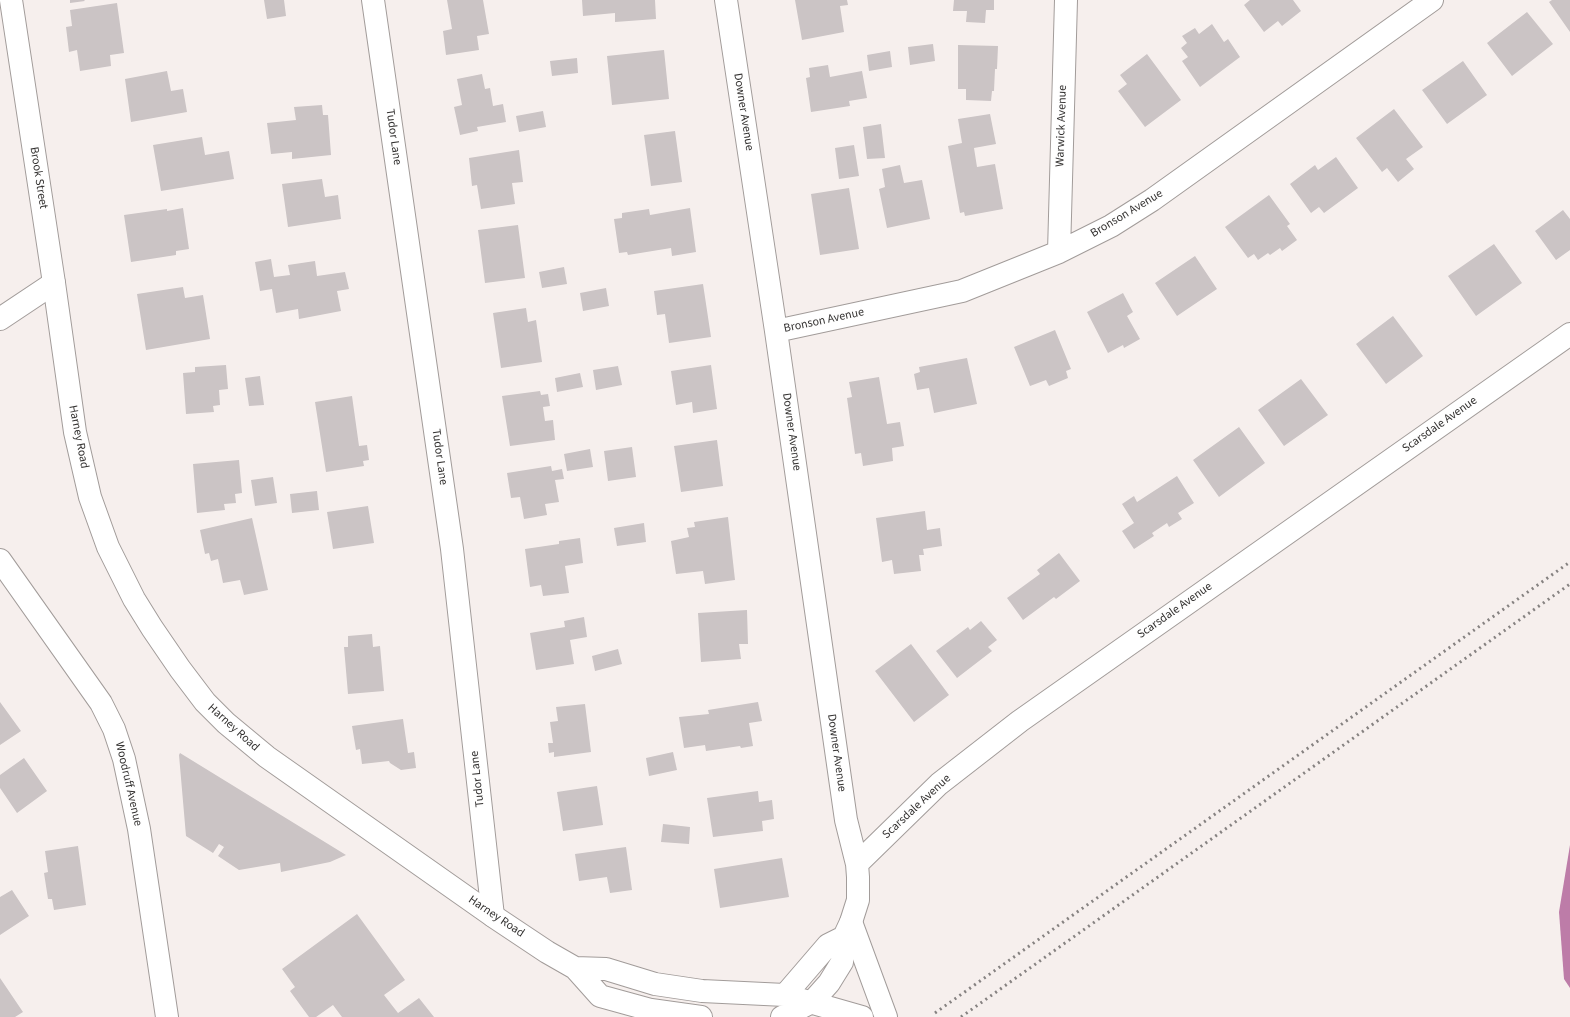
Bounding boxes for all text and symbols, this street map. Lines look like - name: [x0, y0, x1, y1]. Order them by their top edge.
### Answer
- street label: Downer Avenue: [730, 72, 756, 152]
- street label: Warwick Avenue: [1053, 85, 1071, 167]
- street label: Tudor Lane: [382, 108, 404, 166]
- street label: Brook Street: [26, 146, 50, 210]
- street label: Bronson Avenue: [1088, 187, 1166, 241]
- street label: Bronson Avenue: [783, 305, 865, 337]
- street label: Downer Avenue: [778, 392, 804, 472]
- street label: Scarsdale Avenue: [1400, 394, 1480, 456]
- street label: Harney Road: [65, 404, 91, 470]
- street label: Tudor Lane: [428, 428, 450, 486]
- street label: Scarsdale Avenue: [1135, 580, 1215, 642]
- street label: Harney Road: [204, 701, 262, 755]
- street label: Downer Avenue: [823, 713, 849, 793]
- street label: Woodruff Avenue: [111, 740, 145, 828]
- street label: Tudor Lane: [468, 750, 488, 808]
- street label: Scarsdale Avenue: [880, 772, 954, 842]
- street label: Harney Road: [465, 893, 527, 941]

